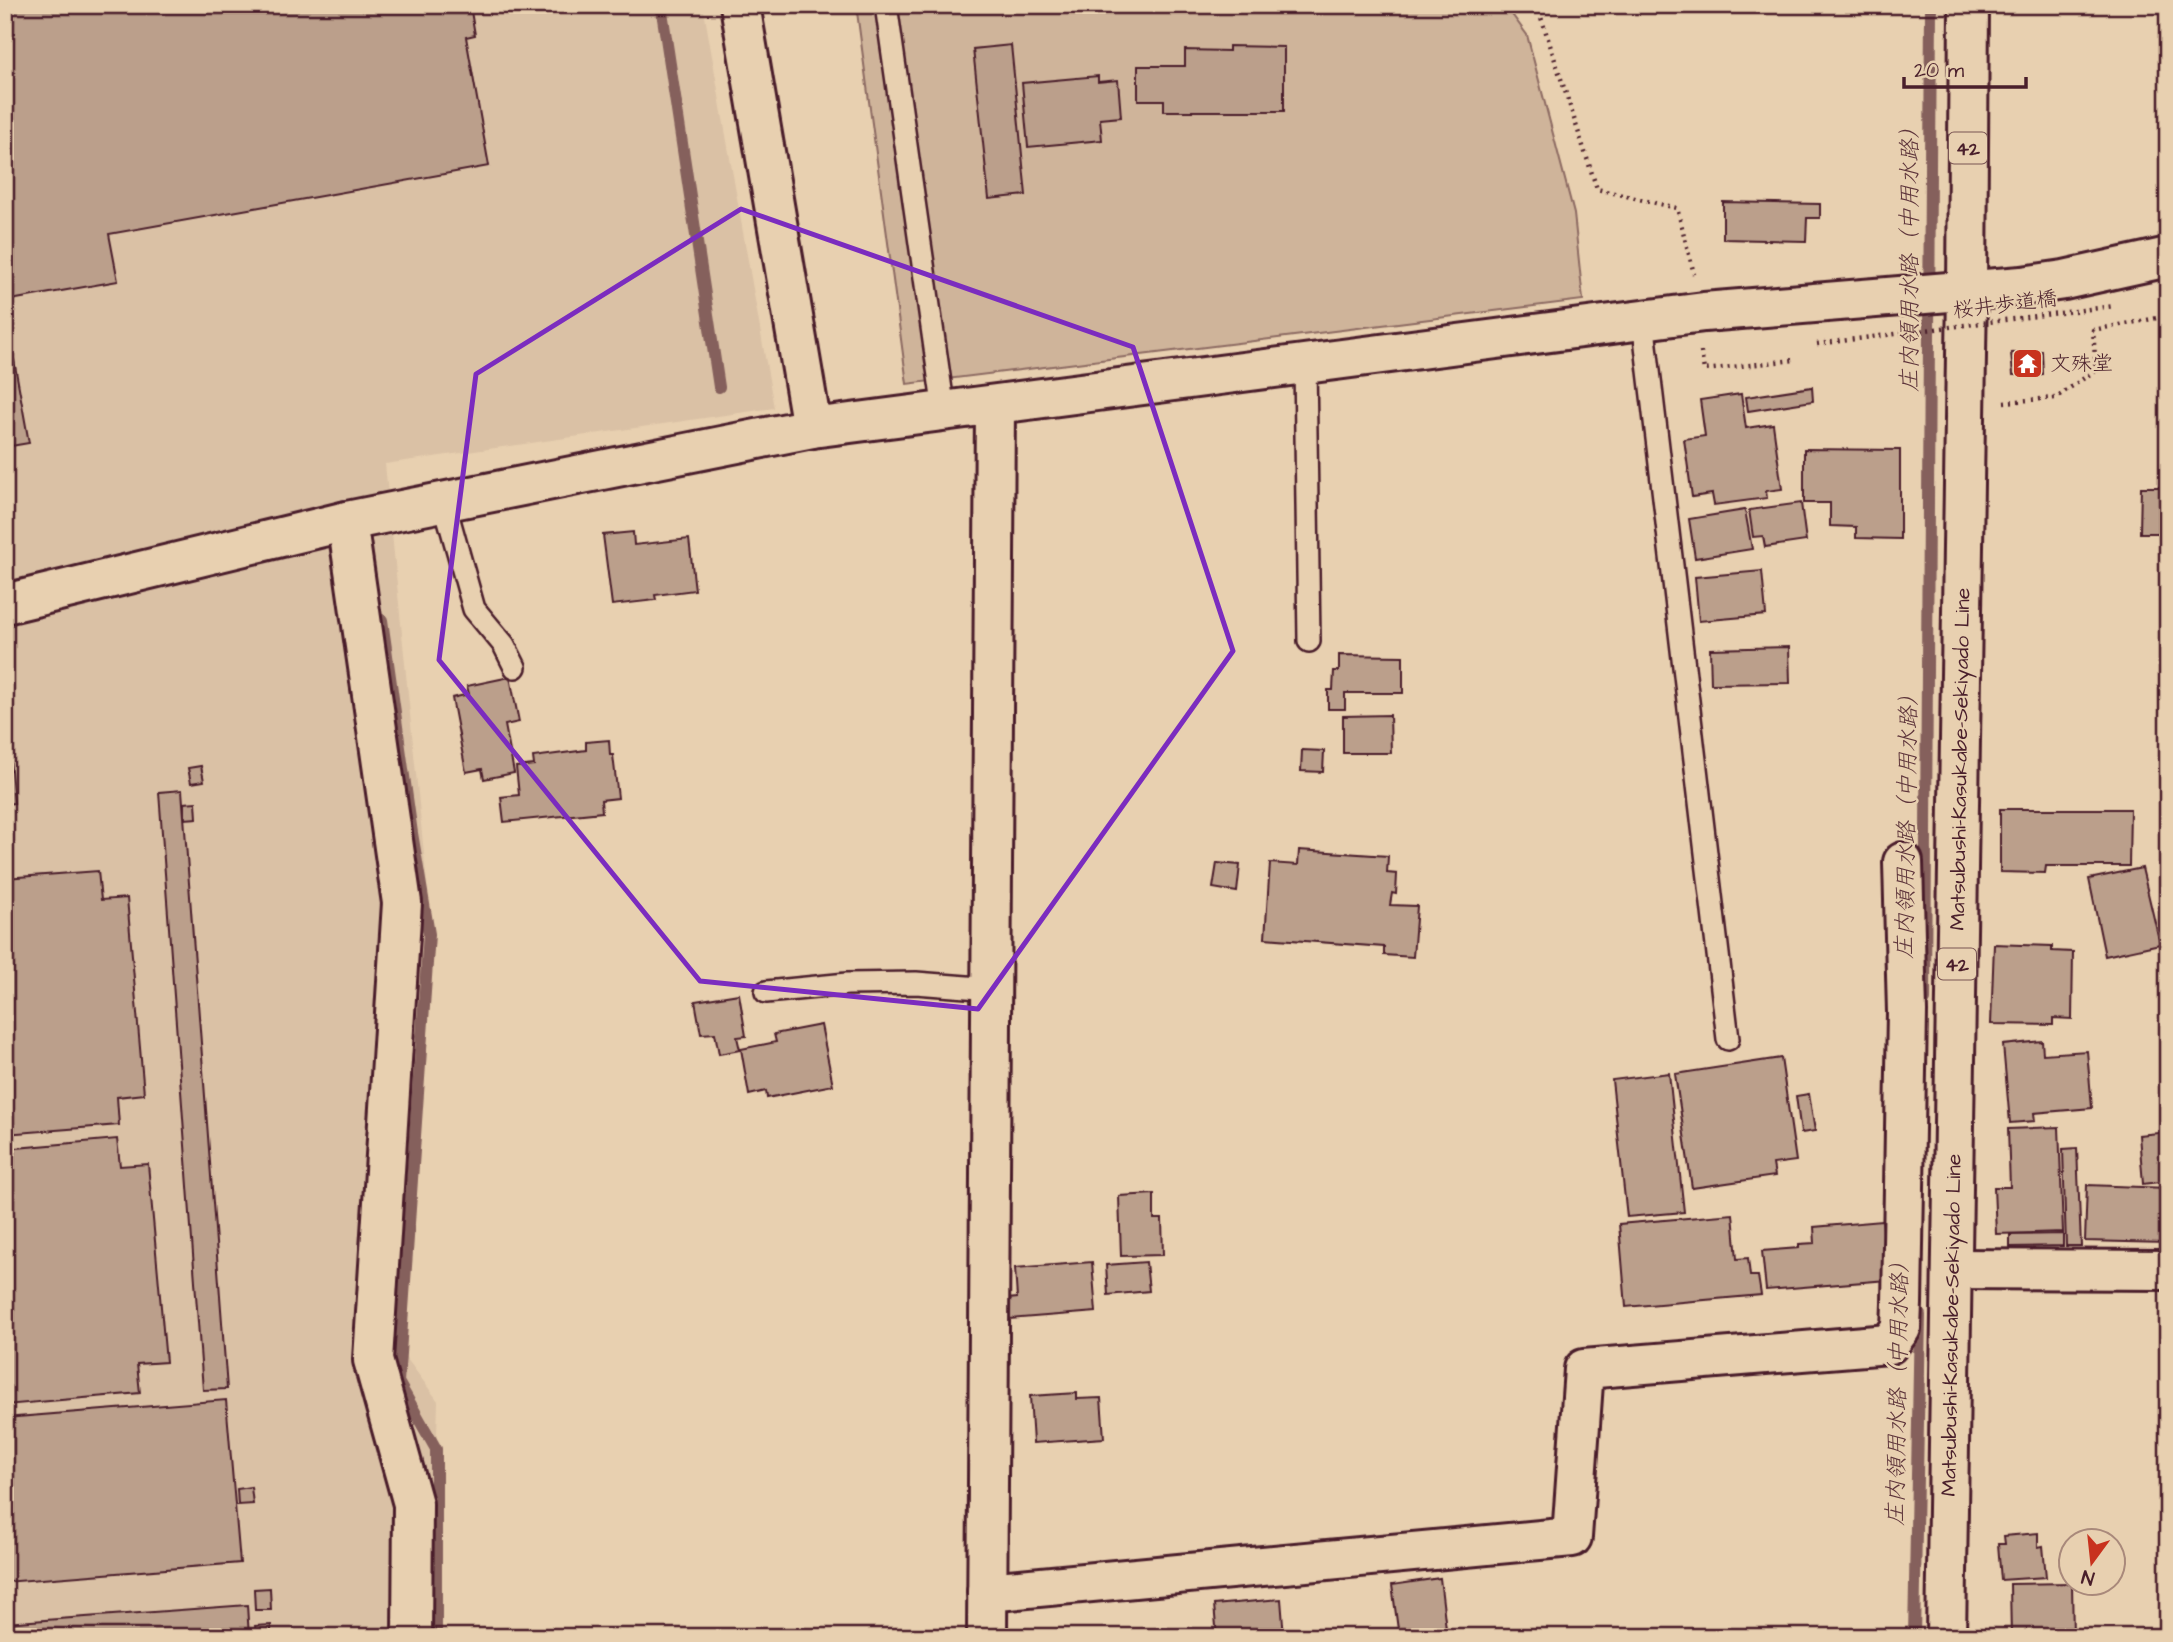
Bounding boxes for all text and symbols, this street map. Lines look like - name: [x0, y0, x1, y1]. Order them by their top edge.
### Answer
- scale bar: [1904, 46, 2026, 90]
- text: 20 m: [1914, 56, 1965, 85]
- water label: 庄内領用水路（中用水路）: [1894, 116, 1926, 392]
- road number: 42: [1949, 132, 1987, 164]
- street label: 桜井歩道橋: [1951, 284, 2059, 325]
- temple icon: 文殊堂: [2010, 346, 2044, 380]
- place label: 文殊堂: [2050, 349, 2113, 378]
- street label: Matsubushi-Kasukabe-Sekiyado Line: [1943, 588, 1978, 931]
- water label: 庄内領用水路（中用水路）: [1889, 683, 1925, 959]
- road number: 42: [1938, 948, 1976, 980]
- street label: Matsubushi-Kasukabe-Sekiyado Line: [1934, 1154, 1969, 1497]
- water label: 庄内領用水路（中用水路）: [1880, 1250, 1916, 1526]
- north arrow: [2058, 1526, 2128, 1596]
- text: N: [2079, 1562, 2097, 1592]

